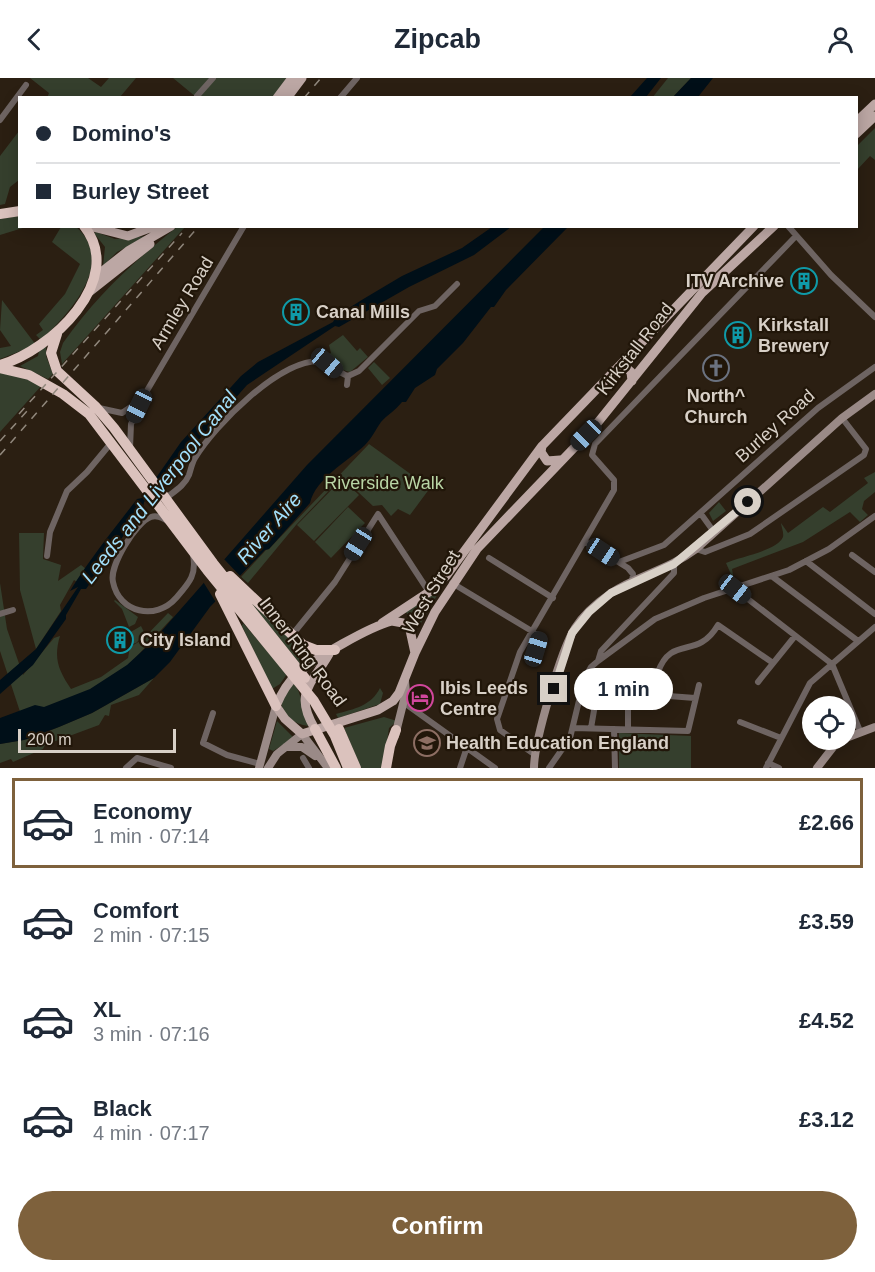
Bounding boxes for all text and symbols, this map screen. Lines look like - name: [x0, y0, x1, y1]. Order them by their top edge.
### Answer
- icon: back: [18, 23, 51, 56]
- icon: person: [824, 23, 857, 56]
- text: Zipcab: [394, 24, 481, 54]
- text: Domino's: [72, 121, 171, 146]
- text: Burley Street: [72, 179, 209, 204]
- street label: Armley Road: [147, 253, 217, 353]
- building icon: ITV Archive: [789, 266, 819, 296]
- place label: ITV Archive: [686, 271, 784, 291]
- building icon: Canal Mills: [281, 297, 311, 327]
- street label: Kirkstall Road: [593, 299, 677, 399]
- place label: Canal Mills: [316, 302, 410, 322]
- place label: Kirkstall Brewery: [758, 315, 829, 356]
- building icon: Kirkstall Brewery: [723, 320, 753, 350]
- car: [307, 345, 347, 381]
- church icon: North^ Church: [701, 353, 731, 383]
- street label: Burley Road: [731, 385, 819, 467]
- water label: Leeds and Liverpool Canal: [77, 386, 241, 588]
- car: [123, 386, 155, 426]
- place label: North^ Church: [685, 386, 748, 427]
- car: [567, 416, 605, 454]
- park label: Riverside Walk: [324, 473, 445, 493]
- water label: River Aire: [232, 488, 306, 568]
- route start: [734, 488, 761, 515]
- car: [341, 524, 375, 564]
- car: [583, 535, 623, 569]
- street label: West Street: [398, 547, 464, 637]
- car: [715, 571, 755, 607]
- street label: Inner Ring Road: [256, 594, 350, 710]
- building icon: City Island: [105, 625, 135, 655]
- car: [522, 629, 550, 669]
- place label: City Island: [140, 630, 231, 650]
- callout: 1 min: [575, 668, 674, 710]
- route end: [540, 675, 567, 702]
- place label: Ibis Leeds Centre: [440, 678, 528, 719]
- text: 1 min: [597, 678, 650, 700]
- hotel icon: Ibis Leeds Centre: [405, 683, 435, 713]
- map controls: [802, 696, 856, 750]
- button: locate: [802, 696, 856, 750]
- scale bar: [18, 726, 176, 754]
- school or university icon: Health Education England: [412, 728, 442, 758]
- text: 200 m: [27, 731, 71, 748]
- place label: Health Education England: [446, 733, 669, 753]
- icon: car: [21, 796, 75, 850]
- text: Economy: [93, 799, 192, 824]
- text: £2.66: [799, 810, 854, 835]
- text: 1 min · 07:14: [93, 825, 210, 847]
- icon: car: [21, 895, 75, 949]
- text: Comfort: [93, 898, 179, 923]
- text: £3.59: [799, 909, 854, 934]
- text: 2 min · 07:15: [93, 924, 210, 946]
- icon: car: [21, 994, 75, 1048]
- text: XL: [93, 997, 121, 1022]
- text: £4.52: [799, 1008, 854, 1033]
- text: 3 min · 07:16: [93, 1023, 210, 1045]
- icon: car: [21, 1093, 75, 1147]
- text: Black: [93, 1096, 152, 1121]
- text: £3.12: [799, 1107, 854, 1132]
- text: 4 min · 07:17: [93, 1122, 210, 1144]
- button: Confirm: [18, 1191, 857, 1260]

